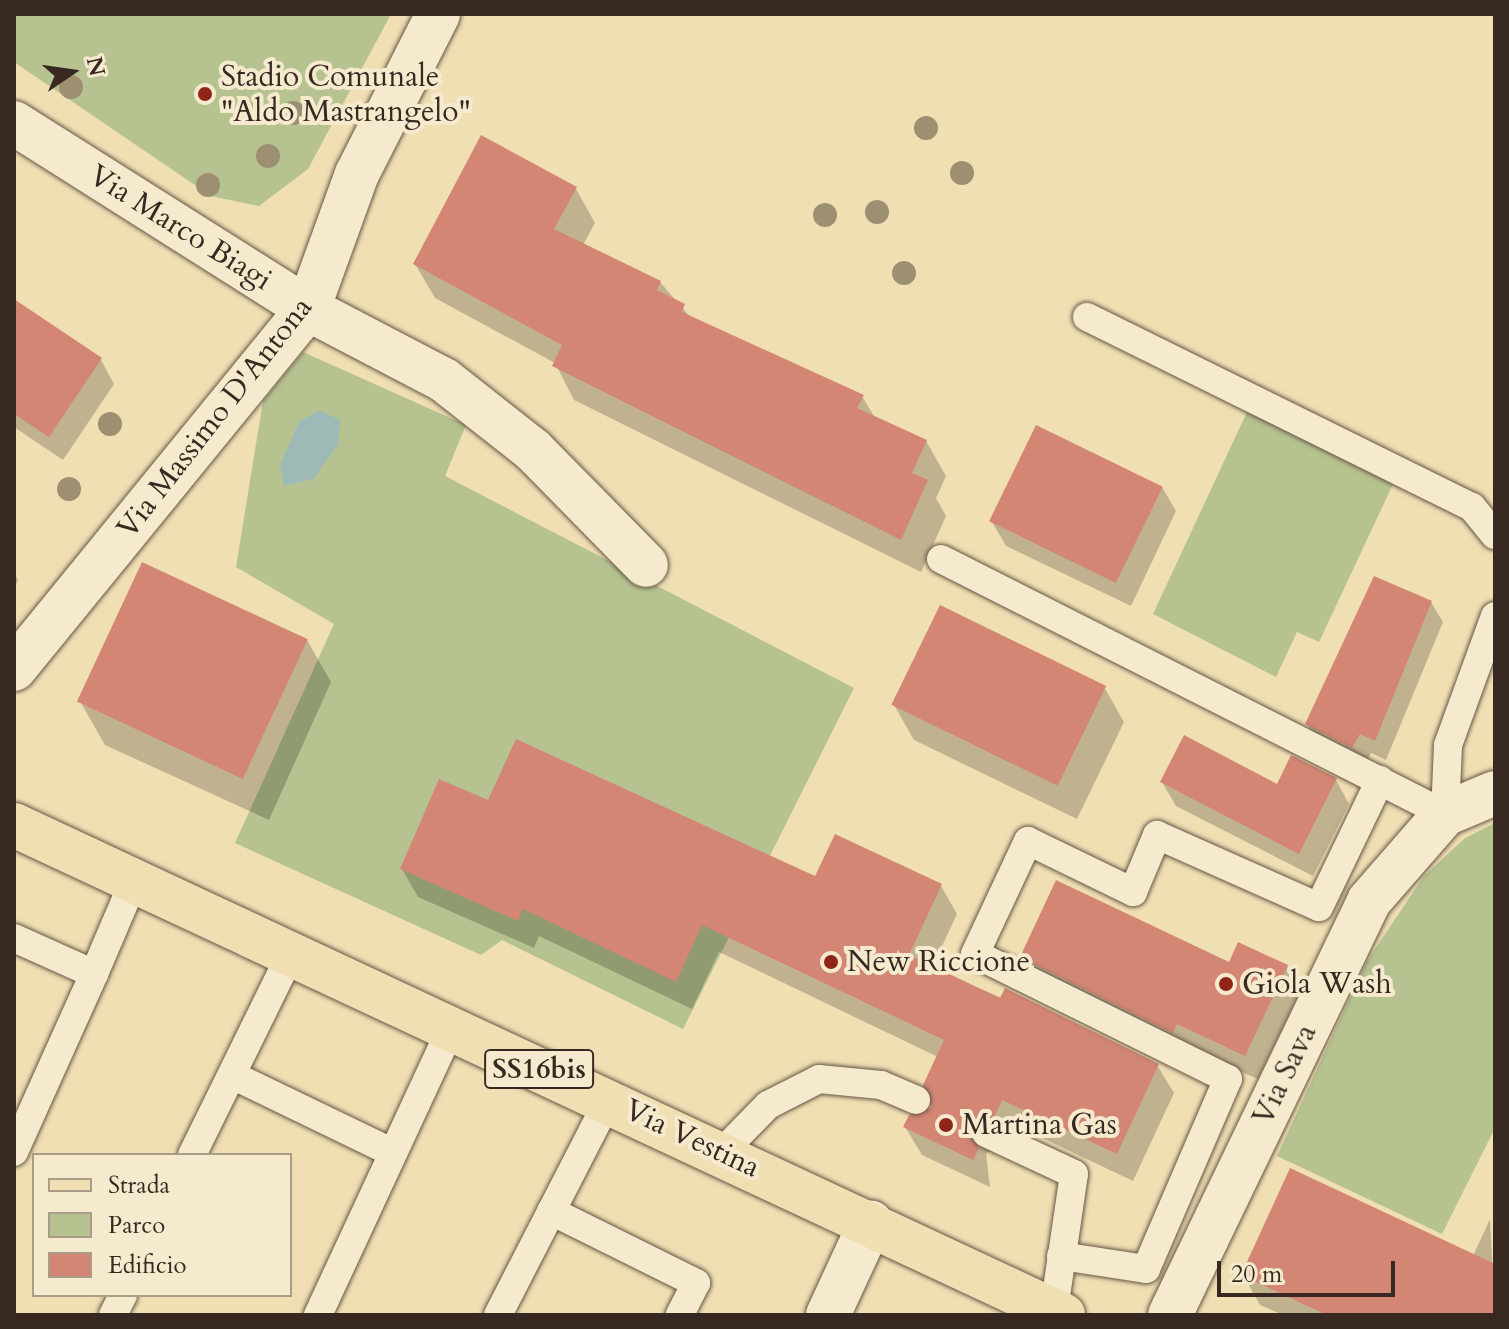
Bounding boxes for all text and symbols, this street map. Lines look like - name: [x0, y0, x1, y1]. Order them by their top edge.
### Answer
- north arrow: [32, 32, 112, 112]
- text: N: [79, 54, 112, 79]
- place label: Stadio Comunale "Aldo Mastrangelo": [221, 59, 471, 130]
- marker: Stadio Comunale "Aldo Mastrangelo": [196, 85, 214, 103]
- street label: Via Marco Biagi: [82, 157, 278, 299]
- street label: Via Massimo D'Antona: [110, 290, 320, 546]
- place label: New Riccione: [847, 944, 1030, 980]
- marker: New Riccione: [822, 953, 840, 971]
- place label: Giola Wash: [1242, 966, 1392, 1002]
- marker: Giola Wash: [1217, 975, 1235, 993]
- street label: Via Sava: [1245, 1019, 1325, 1131]
- road number: SS16bis: [483, 1045, 595, 1093]
- street label: Via Vestina: [619, 1092, 765, 1186]
- place label: Martina Gas: [962, 1107, 1117, 1143]
- marker: Martina Gas: [937, 1116, 955, 1134]
- legend: [32, 1153, 292, 1297]
- text: Strada: [108, 1169, 170, 1202]
- text: Parco: [108, 1209, 165, 1242]
- scale bar: [1221, 1245, 1399, 1295]
- text: Edificio: [108, 1249, 187, 1282]
- text: 20 m: [1231, 1258, 1282, 1291]

